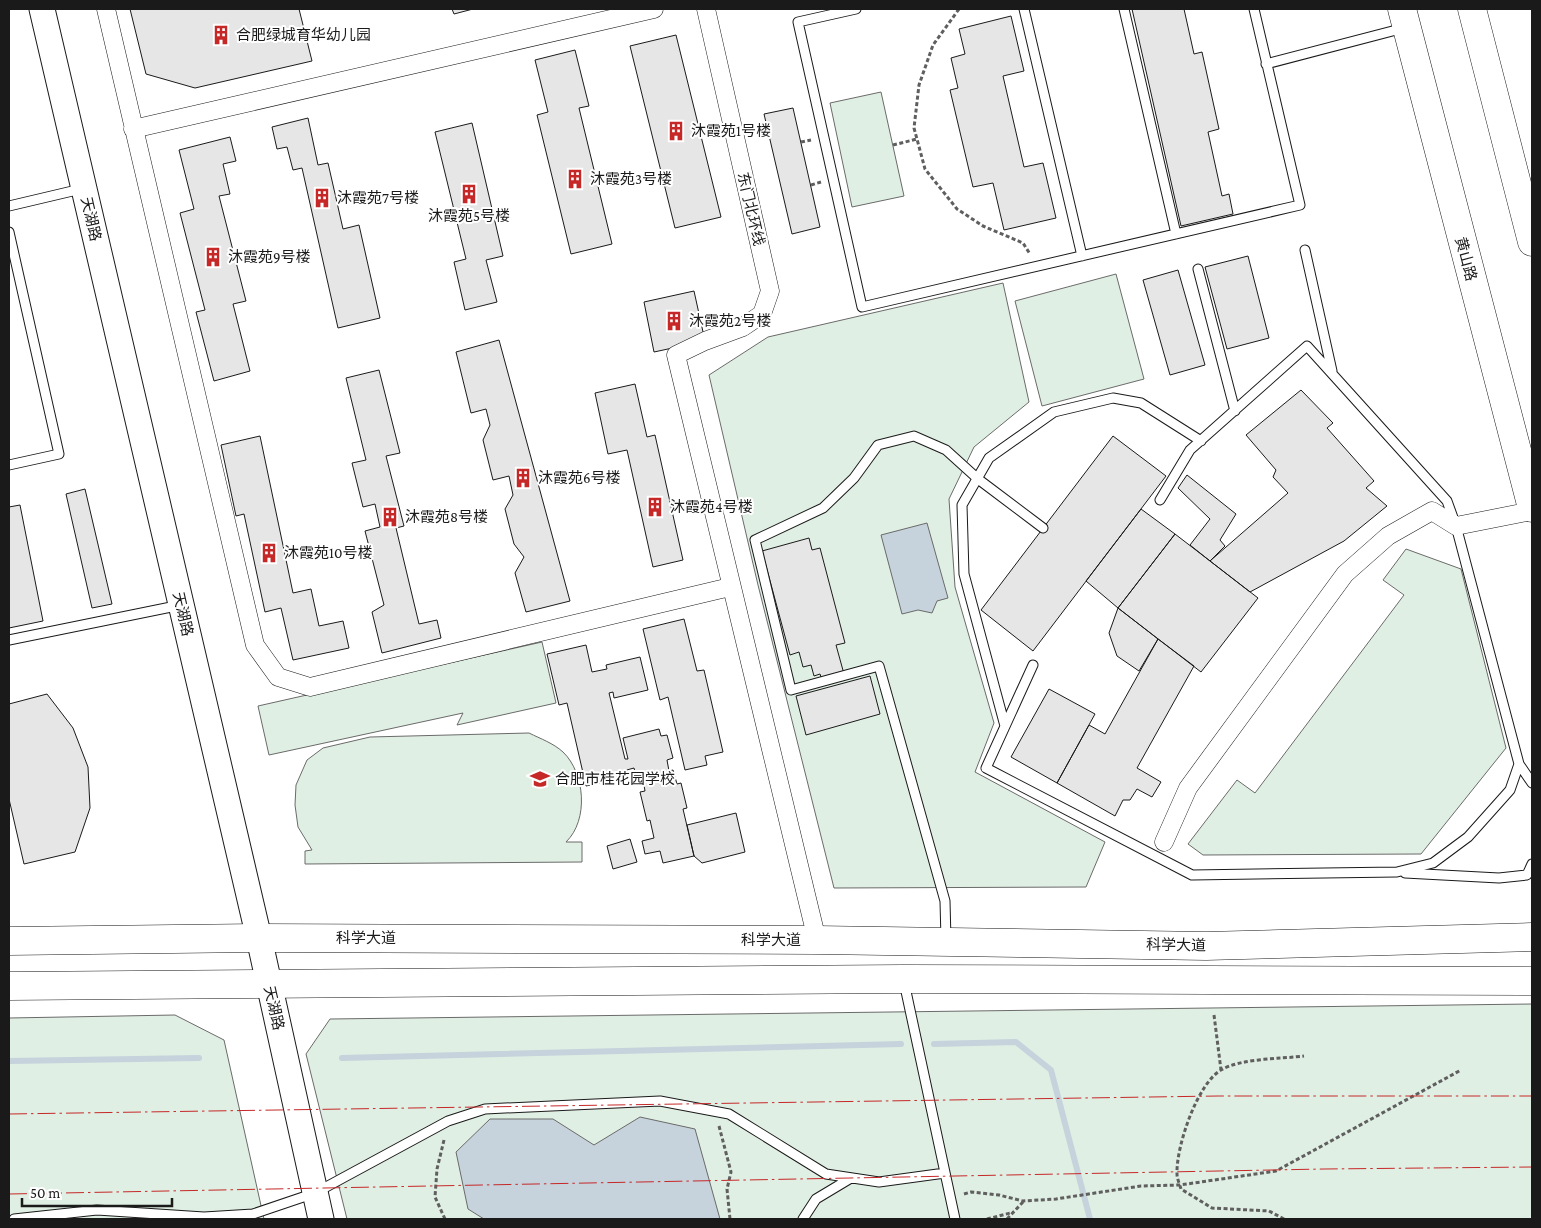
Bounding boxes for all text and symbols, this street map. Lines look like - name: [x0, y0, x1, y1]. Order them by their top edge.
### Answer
- building icon: 合肥绿城育华幼儿园: [210, 24, 232, 46]
- place label: 合肥绿城育华幼儿园: [236, 26, 371, 43]
- building icon: 沐霞苑1号楼: [665, 120, 687, 142]
- place label: 沐霞苑1号楼: [691, 123, 771, 139]
- building icon: 沐霞苑3号楼: [564, 168, 586, 190]
- street label: 东门北环线: [735, 170, 768, 247]
- place label: 沐霞苑3号楼: [590, 171, 672, 187]
- building icon: 沐霞苑5号楼: [458, 183, 480, 205]
- building icon: 沐霞苑7号楼: [311, 187, 333, 209]
- place label: 沐霞苑7号楼: [337, 190, 419, 206]
- street label: 天湖路: [78, 195, 104, 243]
- place label: 沐霞苑5号楼: [428, 208, 510, 224]
- street label: 黄山路: [1452, 235, 1480, 283]
- building icon: 沐霞苑9号楼: [202, 246, 224, 268]
- place label: 沐霞苑9号楼: [228, 249, 311, 265]
- building icon: 沐霞苑2号楼: [663, 310, 685, 332]
- place label: 沐霞苑2号楼: [689, 313, 771, 329]
- building icon: 沐霞苑6号楼: [512, 467, 534, 489]
- place label: 沐霞苑6号楼: [538, 470, 621, 486]
- building icon: 沐霞苑4号楼: [644, 496, 666, 518]
- place label: 沐霞苑4号楼: [670, 499, 753, 515]
- building icon: 沐霞苑8号楼: [379, 506, 401, 528]
- place label: 沐霞苑8号楼: [405, 509, 488, 525]
- building icon: 沐霞苑10号楼: [258, 542, 280, 564]
- place label: 沐霞苑10号楼: [284, 545, 372, 561]
- street label: 天湖路: [170, 590, 196, 638]
- school or university icon: 合肥市桂花园学校: [529, 768, 551, 790]
- place label: 合肥市桂花园学校: [555, 770, 675, 787]
- street label: 科学大道: [336, 930, 396, 946]
- street label: 科学大道: [741, 932, 801, 948]
- street label: 科学大道: [1146, 936, 1206, 954]
- street label: 天湖路: [261, 984, 287, 1032]
- scale bar: [22, 1176, 172, 1208]
- text: 50 m: [30, 1185, 60, 1201]

